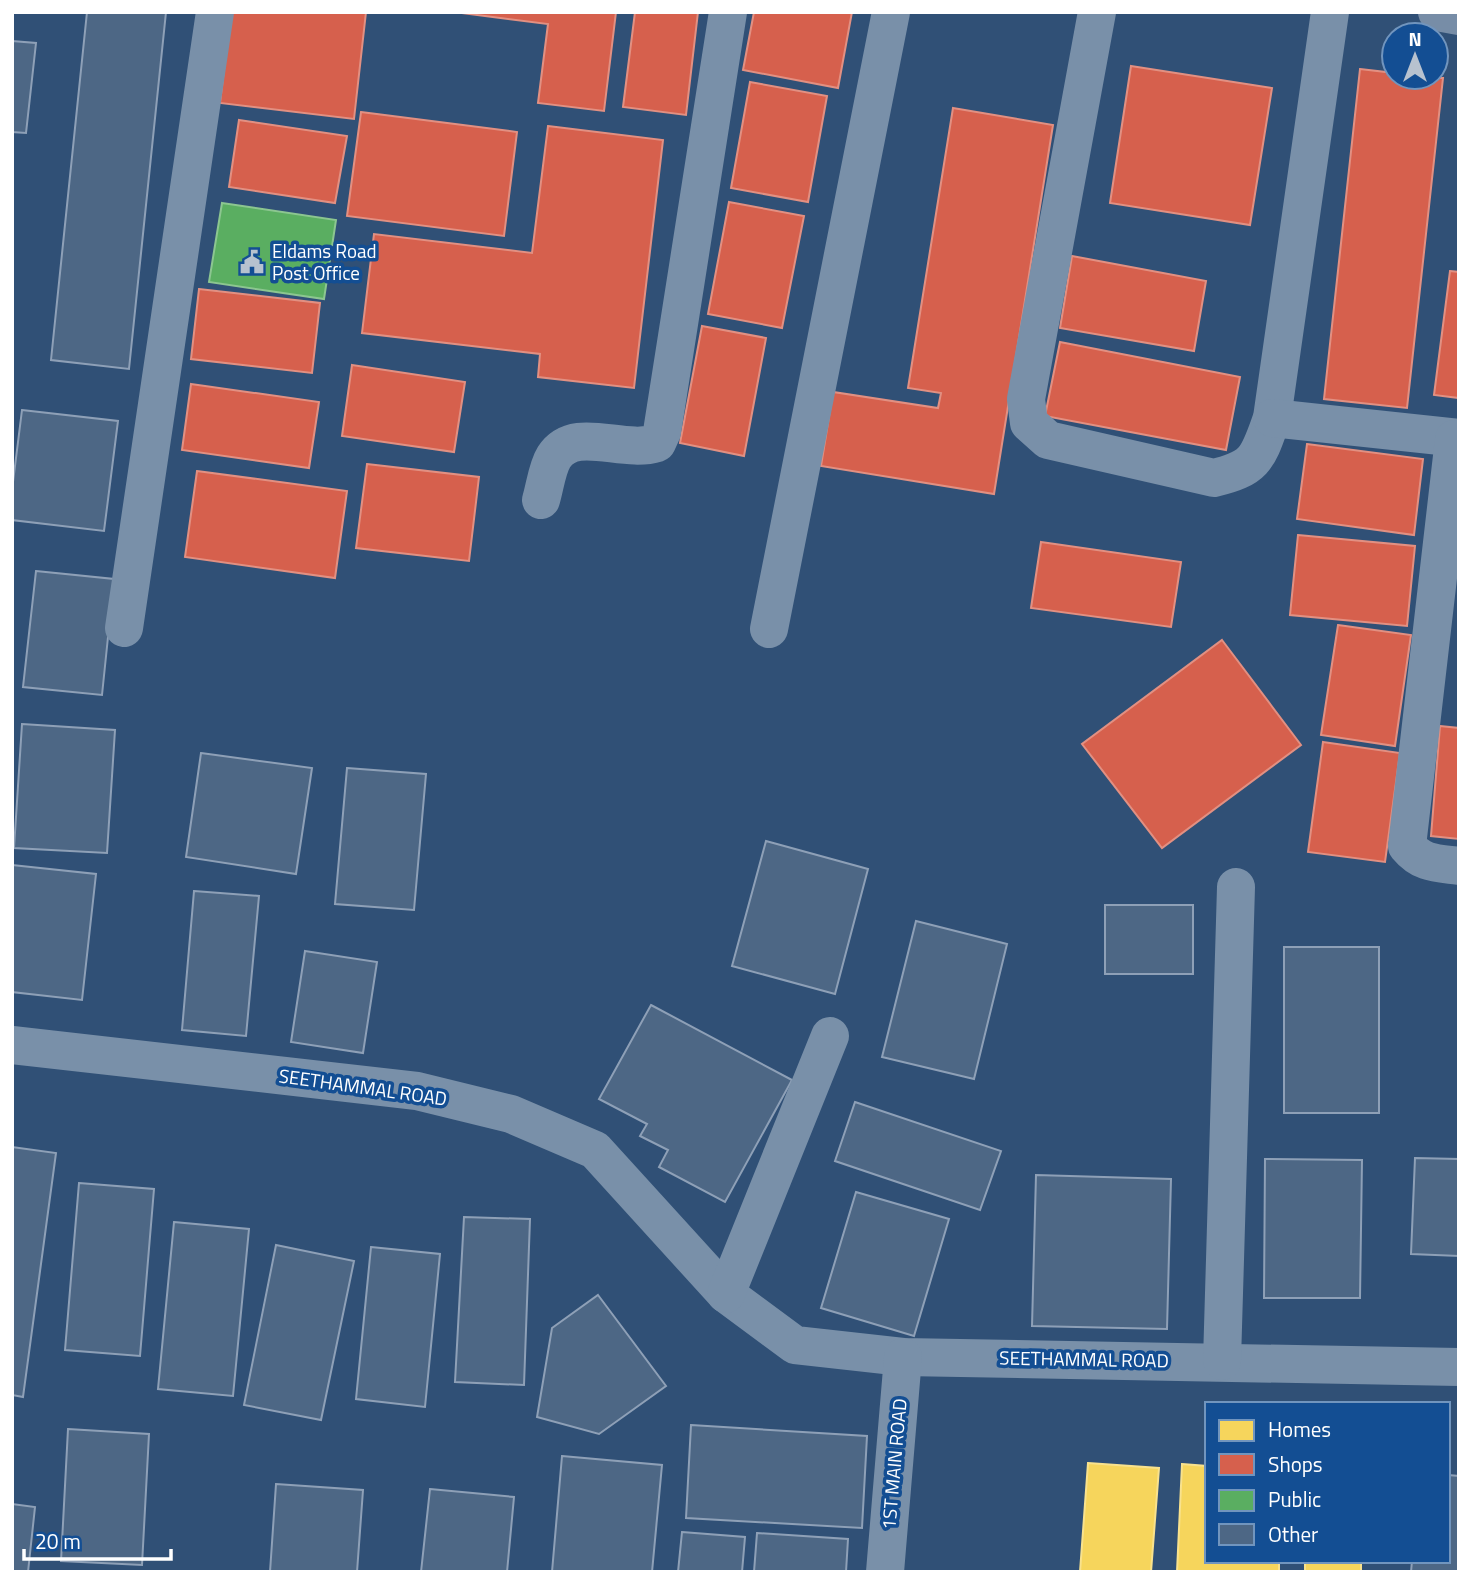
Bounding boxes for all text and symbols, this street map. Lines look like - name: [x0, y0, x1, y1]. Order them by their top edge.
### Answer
- north arrow: [1380, 21, 1450, 91]
- text: N: [1408, 24, 1422, 53]
- place label: Eldams Road Post Office: [272, 236, 377, 287]
- public building icon: Eldams Road Post Office: [238, 248, 266, 276]
- street label: SEETHAMMAL ROAD: [277, 1060, 449, 1113]
- street label: SEETHAMMAL ROAD: [999, 1343, 1169, 1374]
- street label: 1ST MAIN ROAD: [873, 1397, 914, 1531]
- legend: [1205, 1402, 1450, 1563]
- text: Homes: [1268, 1413, 1331, 1445]
- text: Shops: [1268, 1448, 1323, 1480]
- text: Public: [1268, 1483, 1321, 1515]
- scale bar: [24, 1518, 172, 1562]
- text: Other: [1268, 1518, 1318, 1550]
- text: 20 m: [35, 1525, 81, 1557]

